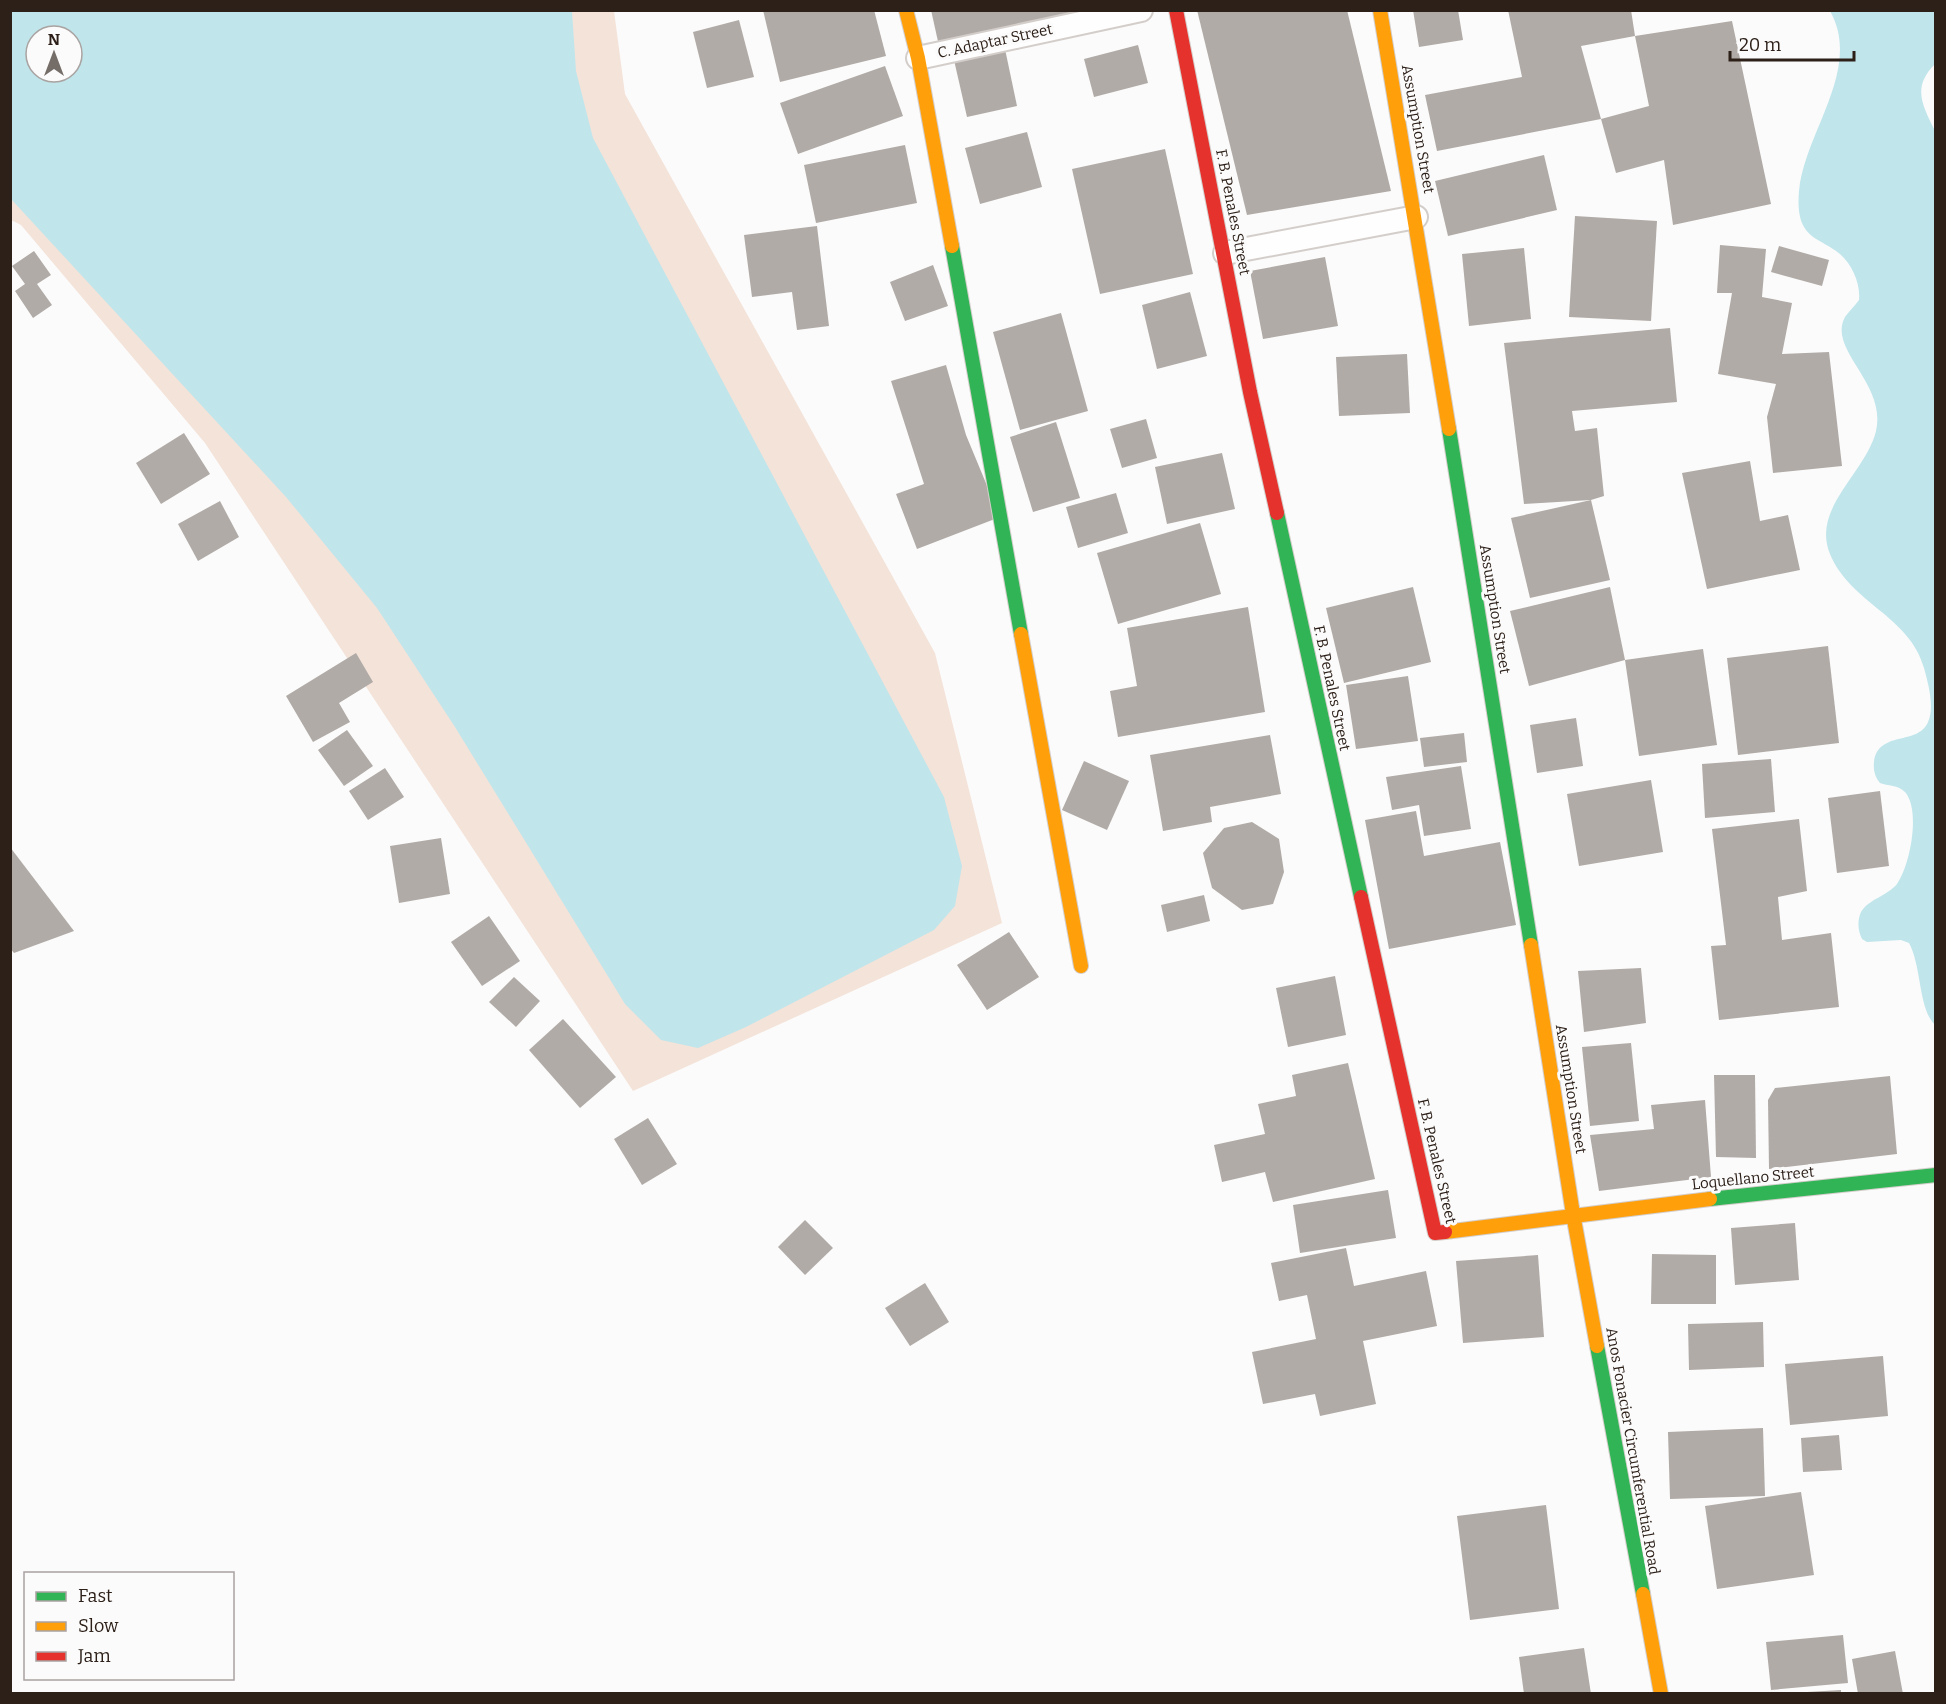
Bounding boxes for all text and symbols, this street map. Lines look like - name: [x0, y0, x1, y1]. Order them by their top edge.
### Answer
- street label: C. Adaptar Street: [936, 20, 1055, 62]
- north arrow: [24, 24, 84, 84]
- scale bar: [1730, 24, 1854, 62]
- text: N: [48, 30, 60, 49]
- text: 20 m: [1739, 34, 1781, 56]
- street label: Assumption Street: [1398, 63, 1438, 195]
- street label: F. B. Penales Street: [1212, 148, 1254, 277]
- street label: Assumption Street: [1476, 543, 1514, 675]
- street label: F. B. Penales Street: [1310, 624, 1354, 753]
- street label: Assumption Street: [1552, 1023, 1590, 1155]
- street label: F. B. Penales Street: [1414, 1097, 1460, 1226]
- street label: Loquellano Street: [1691, 1163, 1816, 1193]
- street label: Anos Fonacier Circumferential Road: [1602, 1326, 1664, 1576]
- legend: [24, 1572, 234, 1680]
- text: Fast: [78, 1585, 113, 1607]
- text: Slow: [78, 1615, 119, 1637]
- text: Jam: [77, 1645, 111, 1667]

